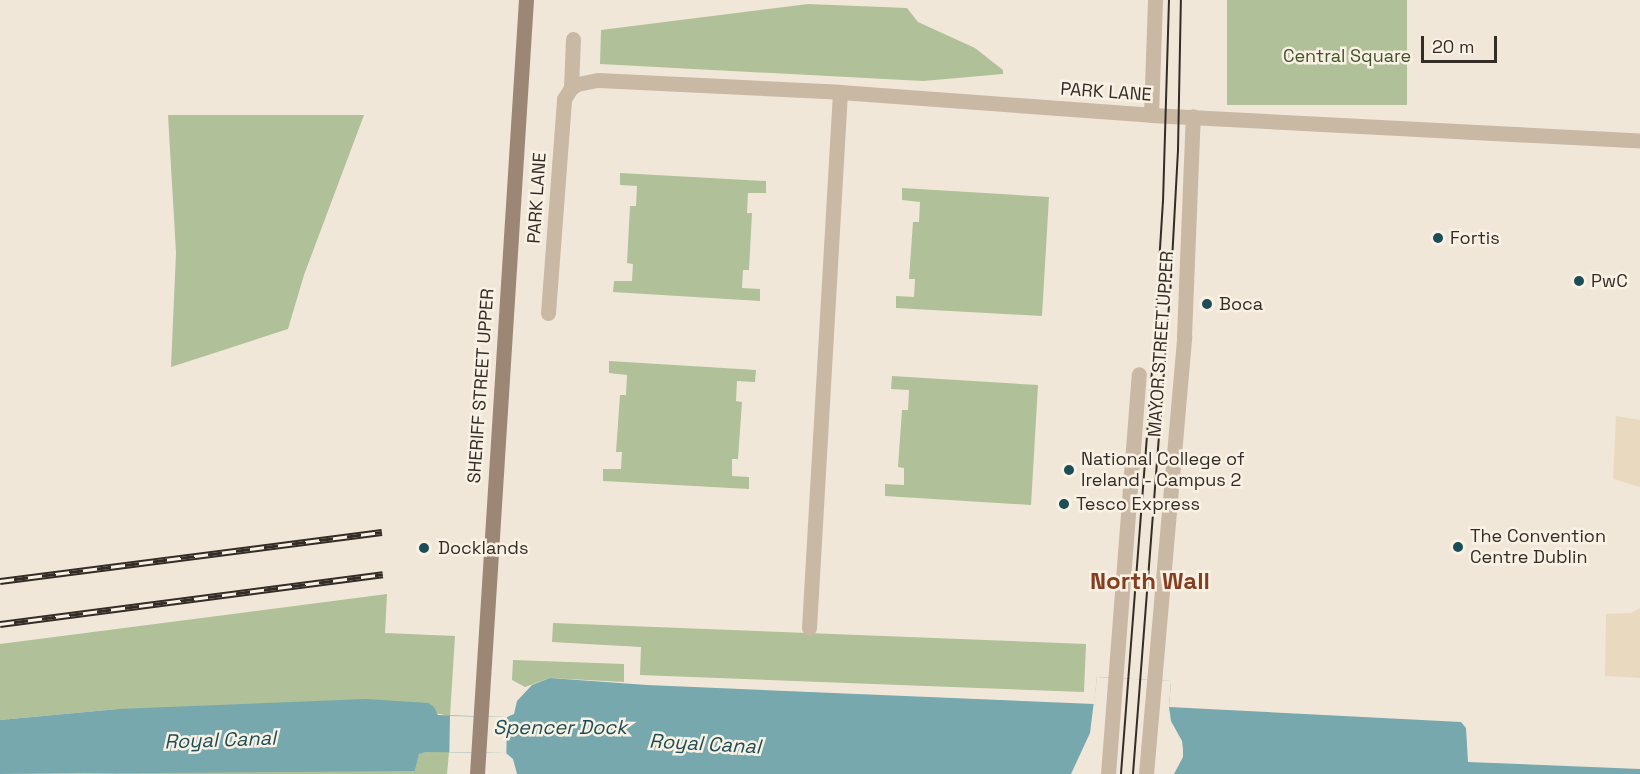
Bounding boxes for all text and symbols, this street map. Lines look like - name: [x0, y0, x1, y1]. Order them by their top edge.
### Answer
- scale bar: [1424, 24, 1500, 62]
- text: 20 m: [1432, 35, 1475, 58]
- park label: Central Square: [1283, 45, 1411, 67]
- street label: PARK LANE: [1060, 78, 1152, 106]
- street label: PARK LANE: [523, 152, 551, 244]
- place label: Fortis: [1450, 227, 1500, 249]
- marker: Fortis: [1431, 231, 1445, 245]
- street label: MAYOR STREET UPPER: [1144, 250, 1178, 438]
- place label: PwC: [1591, 270, 1628, 292]
- marker: PwC: [1572, 274, 1586, 288]
- street label: SHERIFF STREET UPPER: [463, 288, 499, 484]
- place label: Boca: [1219, 293, 1263, 315]
- marker: Boca: [1200, 297, 1214, 311]
- place label: National College of Ireland - Campus 2: [1081, 449, 1245, 492]
- marker: National College of Ireland - Campus 2: [1062, 463, 1076, 477]
- place label: Tesco Express: [1076, 493, 1200, 515]
- marker: Tesco Express: [1057, 497, 1071, 511]
- place label: The Convention Centre Dublin: [1470, 526, 1606, 568]
- place label: Docklands: [438, 537, 528, 559]
- marker: Docklands: [415, 539, 433, 557]
- marker: The Convention Centre Dublin: [1451, 540, 1465, 554]
- district label: North Wall: [1090, 567, 1210, 595]
- water label: Spencer Dock: [493, 715, 627, 739]
- water label: Royal Canal: [164, 726, 276, 754]
- water label: Royal Canal: [649, 729, 761, 759]

